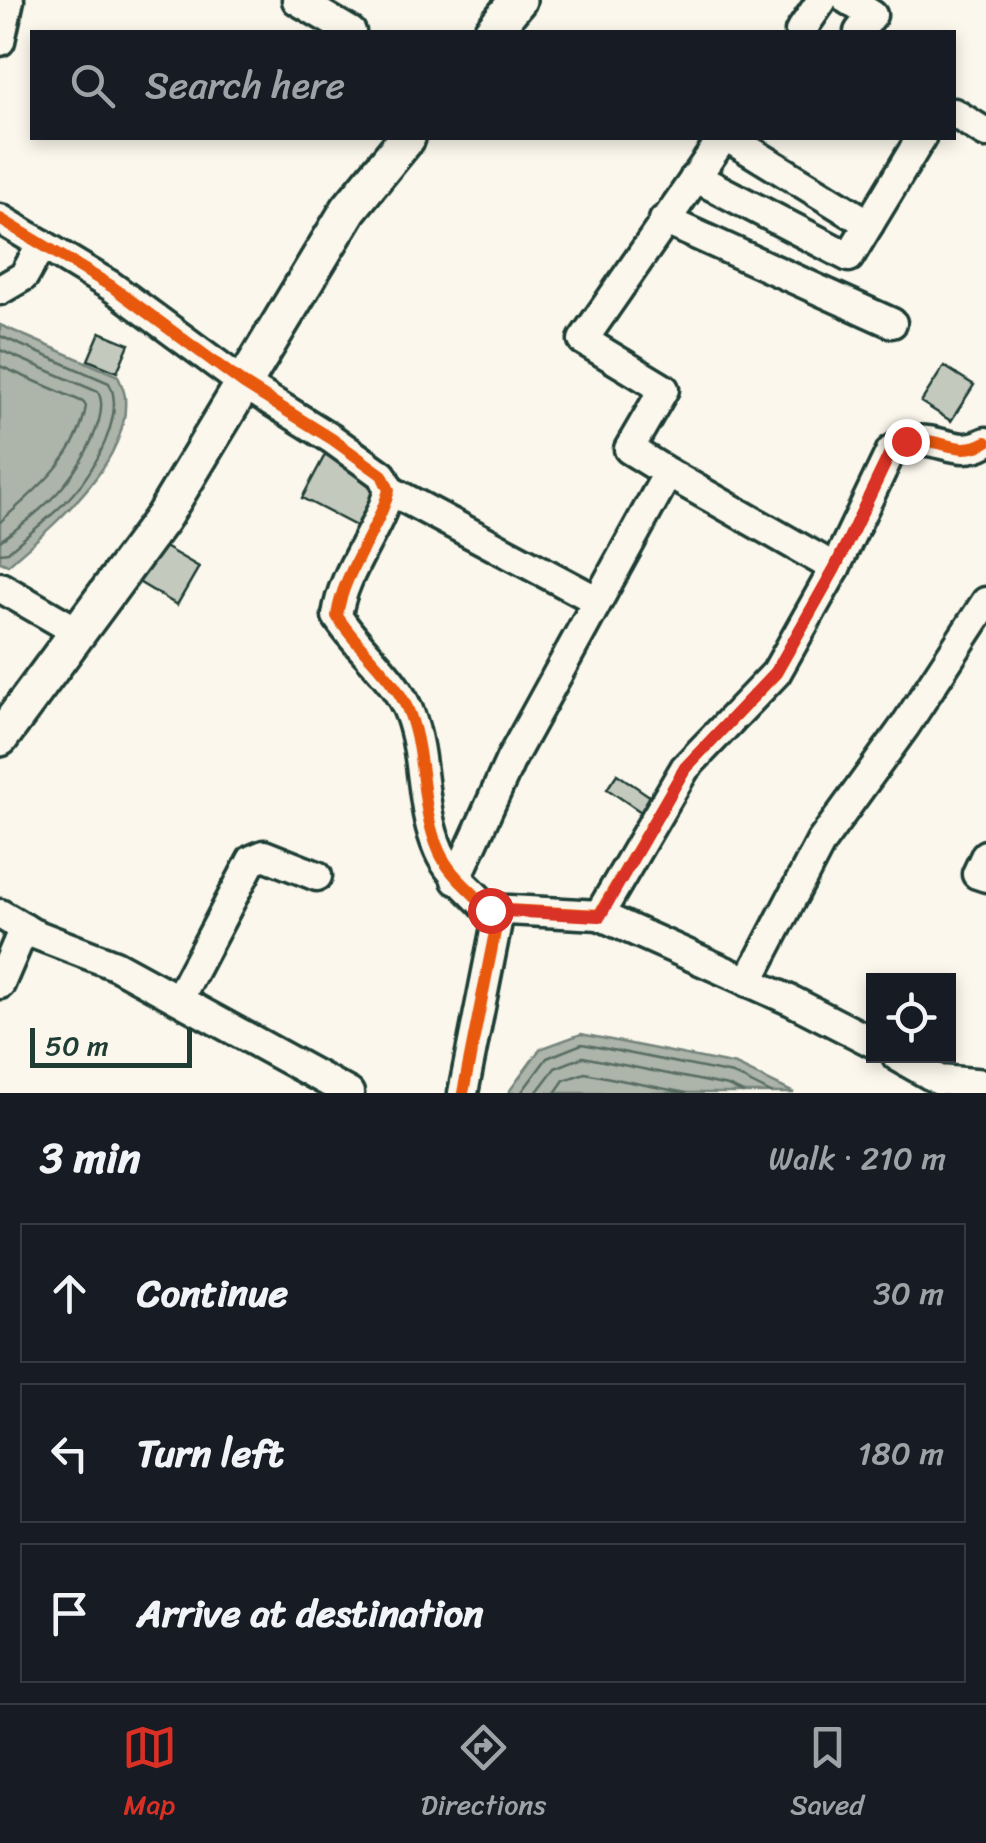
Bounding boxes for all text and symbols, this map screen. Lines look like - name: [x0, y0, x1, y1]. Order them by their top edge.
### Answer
- search box: [30, 30, 956, 140]
- text: Search here: [145, 52, 345, 119]
- icon: search: [65, 58, 120, 113]
- route end: [884, 419, 930, 465]
- route start: [468, 888, 514, 934]
- map controls: [866, 973, 956, 1063]
- button: locate: [866, 973, 956, 1063]
- text: 50 m: [45, 1021, 109, 1070]
- scale bar: [30, 1023, 192, 1068]
- text: 3 min: [40, 1121, 140, 1195]
- text: Walk · 210 m: [769, 1130, 946, 1187]
- text: Continue: [137, 1260, 288, 1327]
- text: 30 m: [873, 1265, 944, 1322]
- icon: ahead: [42, 1266, 97, 1321]
- text: Turn left: [137, 1420, 283, 1487]
- text: 180 m: [858, 1425, 944, 1482]
- icon: left: [42, 1426, 97, 1481]
- text: Arrive at destination: [137, 1580, 484, 1647]
- icon: arrive: [42, 1586, 97, 1641]
- tab: Map: [122, 1720, 177, 1829]
- tab: Directions: [421, 1720, 546, 1829]
- tab: Saved: [790, 1720, 864, 1829]

